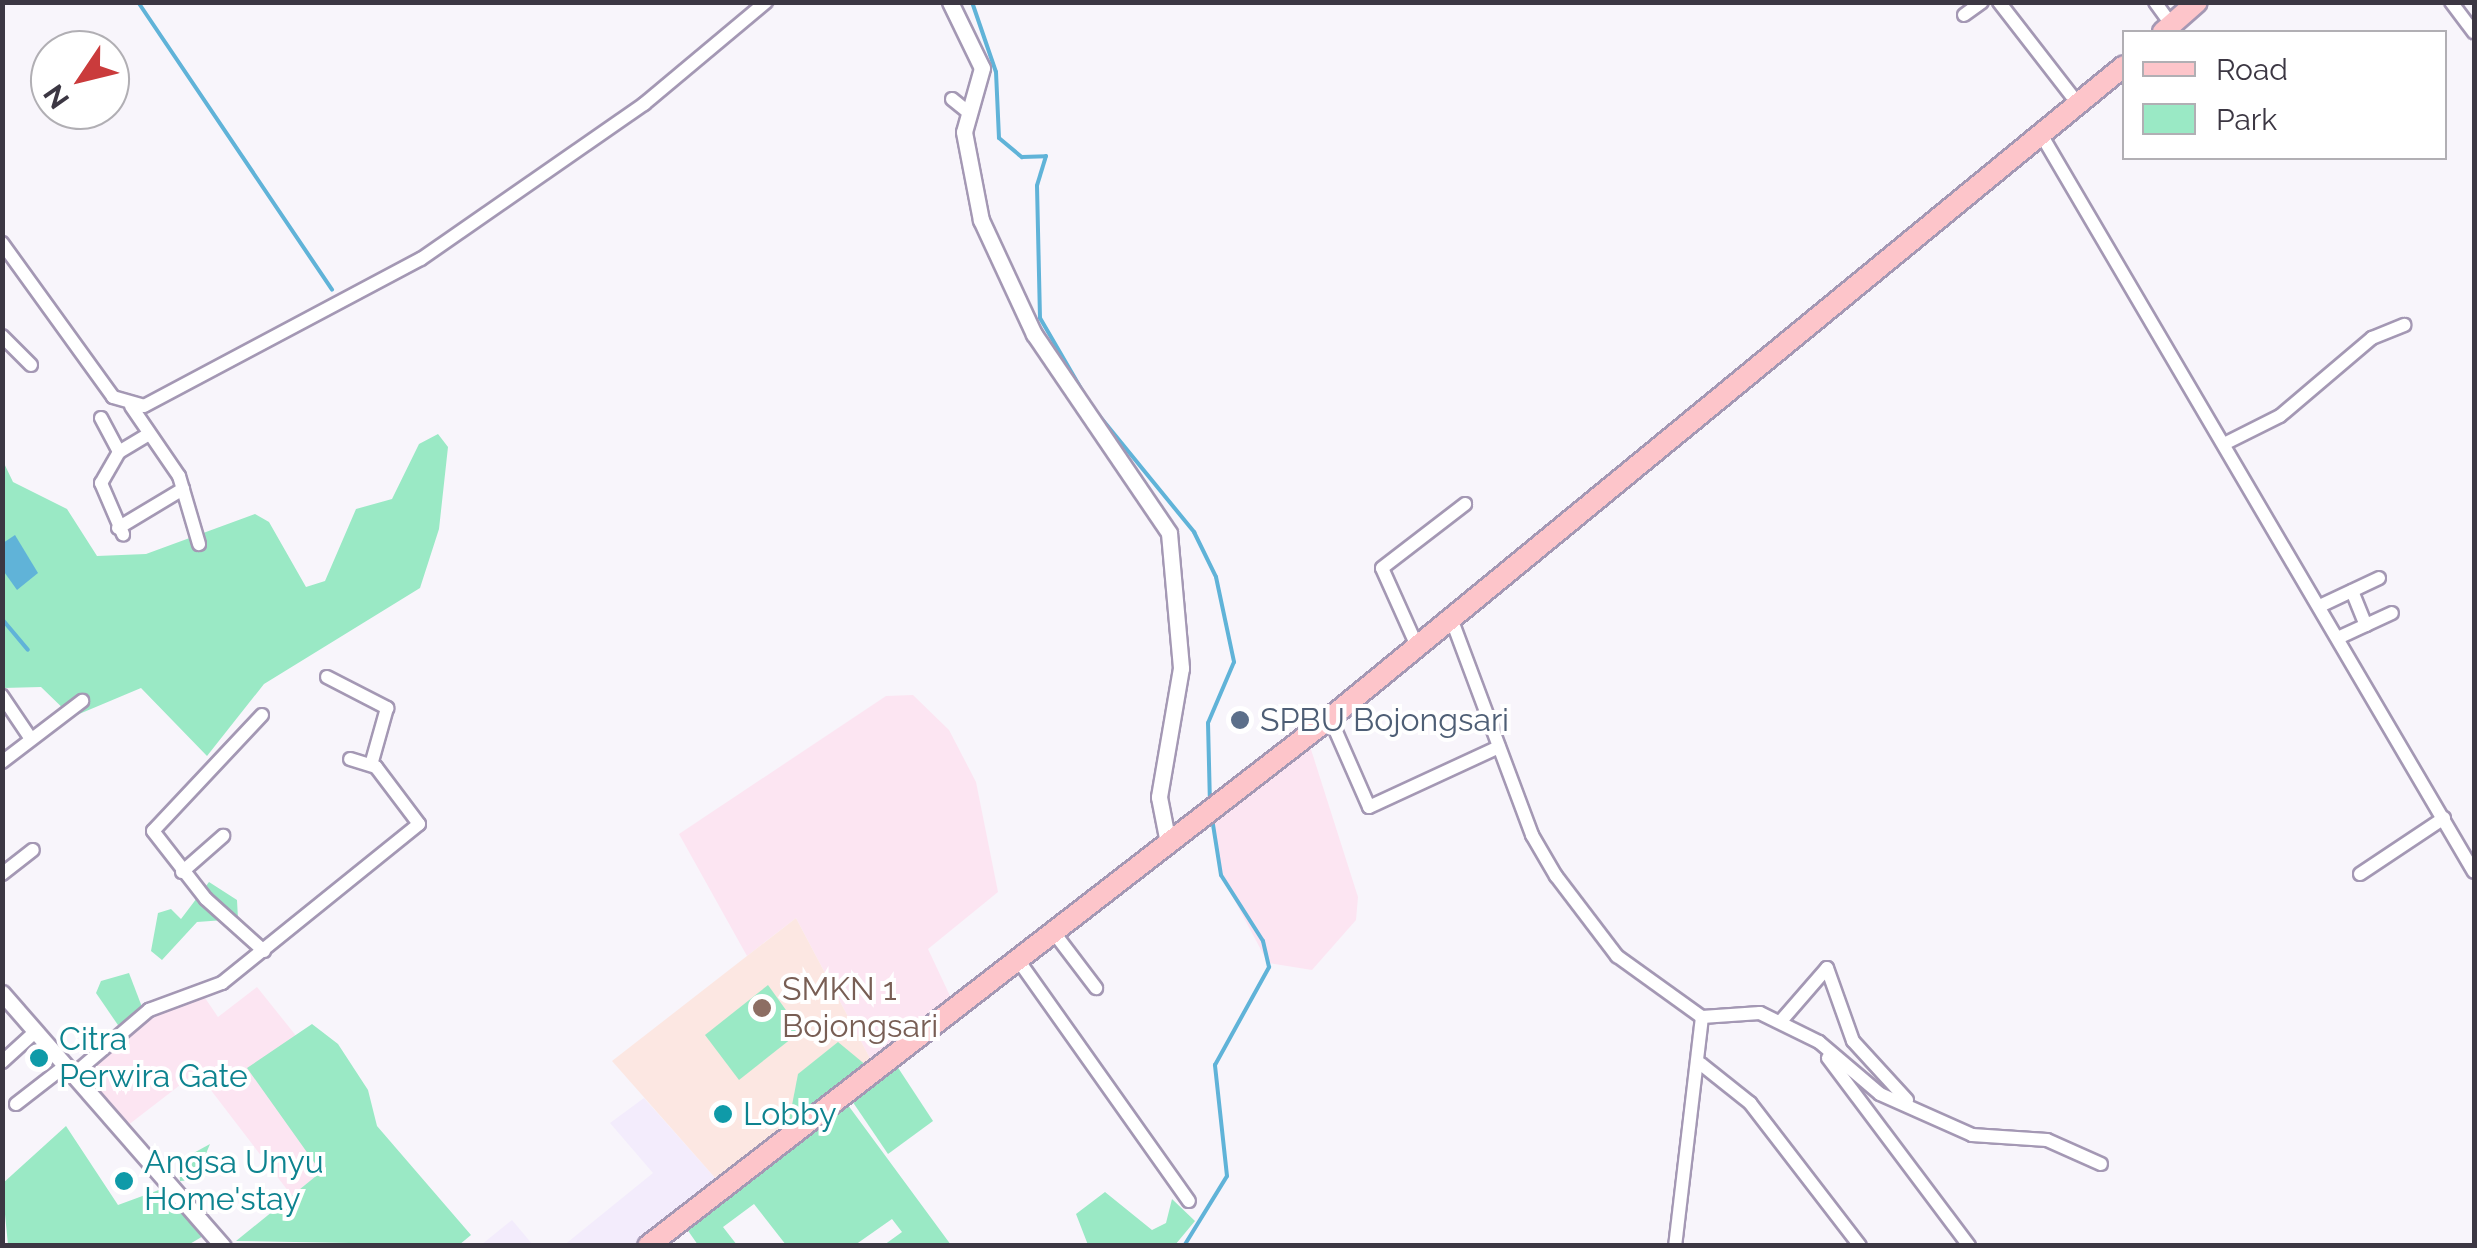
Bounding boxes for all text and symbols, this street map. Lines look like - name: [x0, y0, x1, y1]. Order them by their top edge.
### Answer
- north arrow: [30, 30, 130, 130]
- legend: [2122, 30, 2447, 160]
- text: Road: [2216, 52, 2288, 87]
- text: N: [37, 78, 76, 115]
- text: Park: [2216, 102, 2277, 137]
- place label: SPBU Bojongsari: [1260, 701, 1509, 739]
- marker: SPBU Bojongsari: [1229, 709, 1251, 731]
- place label: SMKN 1 Bojongsari: [782, 971, 938, 1046]
- marker: SMKN 1 Bojongsari: [751, 997, 773, 1019]
- place label: Citra Perwira Gate: [59, 1021, 248, 1096]
- marker: Citra Perwira Gate: [28, 1047, 50, 1069]
- place label: Lobby: [743, 1095, 837, 1133]
- marker: Lobby: [712, 1103, 734, 1125]
- place label: Angsa Unyu Home'stay: [144, 1144, 324, 1219]
- marker: Angsa Unyu Home'stay: [113, 1170, 135, 1192]

